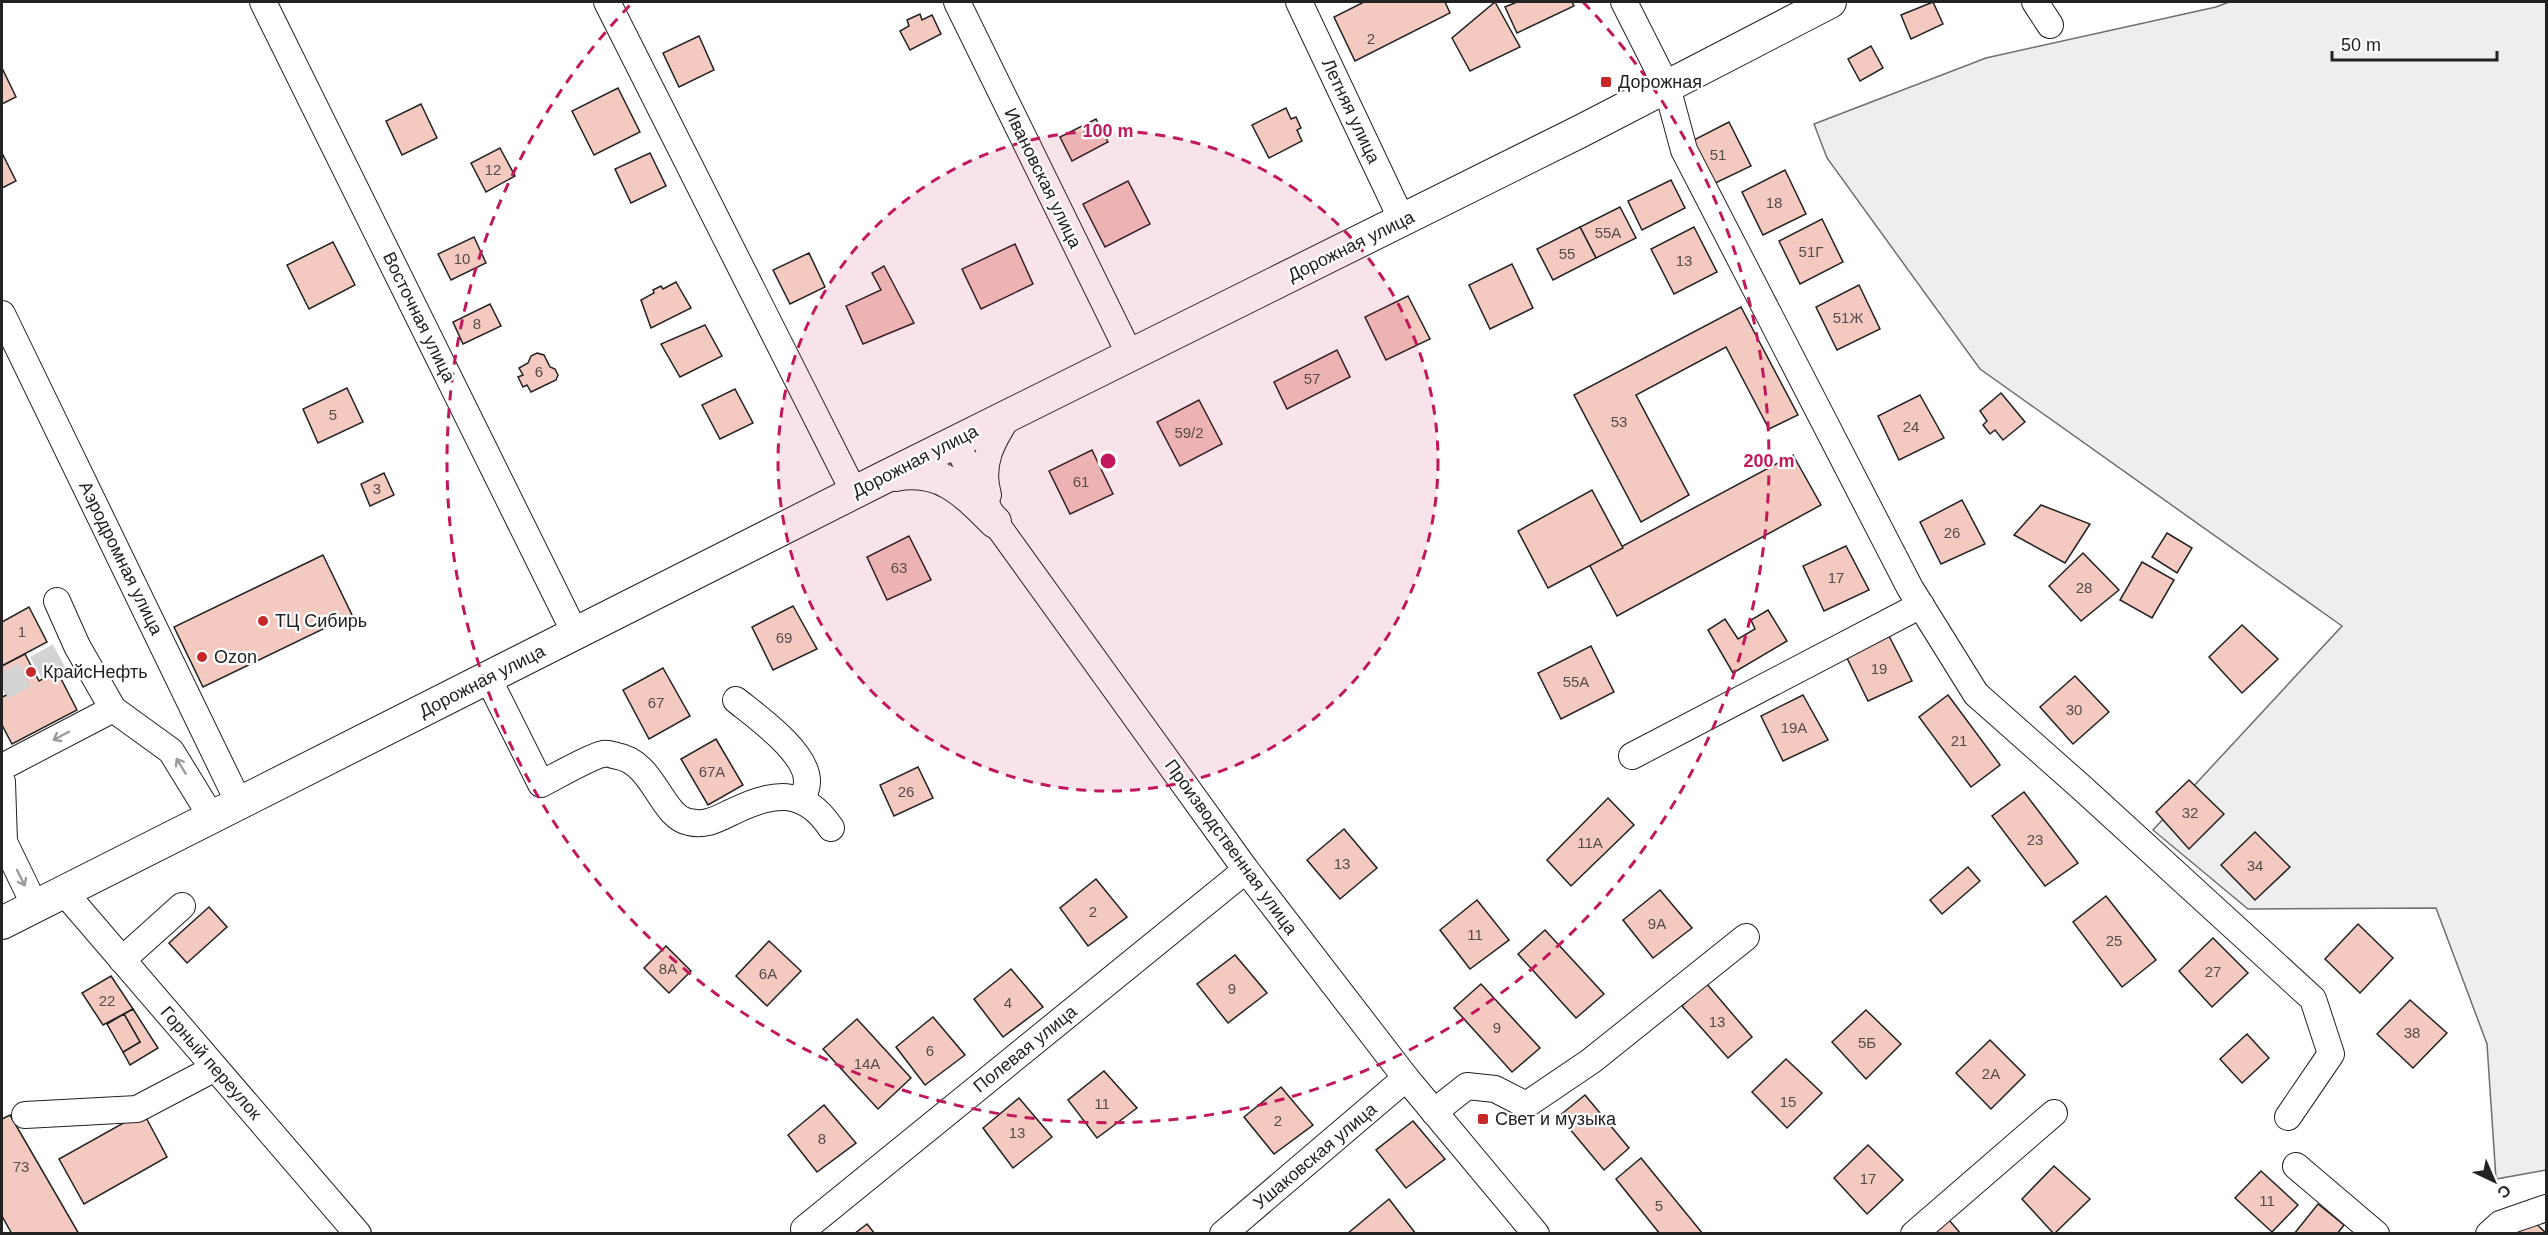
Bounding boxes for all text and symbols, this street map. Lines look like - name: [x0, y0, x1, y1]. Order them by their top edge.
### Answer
- scale bar: [2332, 24, 2497, 62]
- house number: 2: [1367, 30, 1375, 47]
- text: 50 m: [2341, 35, 2381, 55]
- street label: Летняя улица: [1318, 55, 1384, 168]
- place label: Дорожная: [1618, 72, 1702, 92]
- marker: Дорожная: [1599, 75, 1613, 89]
- street label: Ивановская улица: [1000, 105, 1086, 252]
- text: 100 m: [1082, 121, 1134, 141]
- house number: 51: [1710, 146, 1726, 163]
- house number: 12: [485, 161, 501, 178]
- house number: 18: [1766, 194, 1782, 211]
- street label: Дорожная улица: [1284, 206, 1418, 285]
- house number: 55А: [1595, 224, 1621, 241]
- house number: 51Г: [1799, 243, 1823, 260]
- house number: 55: [1559, 245, 1575, 262]
- street label: Восточная улица: [379, 249, 460, 386]
- house number: 10: [454, 250, 470, 267]
- house number: 13: [1676, 252, 1692, 269]
- house number: 51Ж: [1833, 309, 1863, 326]
- house number: 8: [473, 315, 481, 332]
- house number: 6: [535, 363, 543, 380]
- house number: 57: [1304, 370, 1320, 387]
- house number: 5: [329, 406, 337, 423]
- house number: 53: [1611, 413, 1627, 430]
- house number: 24: [1903, 418, 1919, 435]
- street label: Дорожная улица: [849, 420, 982, 501]
- house number: 59/2: [1174, 424, 1204, 441]
- centre of rings: [1098, 451, 1118, 471]
- text: 200 m: [1743, 451, 1795, 471]
- house number: 61: [1073, 473, 1089, 490]
- street label: Аэродромная улица: [75, 478, 167, 639]
- house number: 3: [373, 480, 381, 497]
- house number: 26: [1944, 524, 1960, 541]
- house number: 63: [891, 559, 907, 576]
- house number: 17: [1828, 569, 1844, 586]
- house number: 28: [2076, 579, 2092, 596]
- place label: ТЦ Сибирь: [275, 611, 367, 631]
- marker: ТЦ Сибирь: [256, 614, 270, 628]
- house number: 1: [18, 623, 26, 640]
- house number: 69: [776, 629, 792, 646]
- street label: Дорожная улица: [416, 640, 549, 721]
- place label: Ozon: [214, 647, 257, 667]
- marker: Ozon: [195, 650, 209, 664]
- house number: 19: [1871, 660, 1887, 677]
- place label: КрайсНефть: [43, 662, 148, 682]
- marker: КрайсНефть: [24, 665, 38, 679]
- house number: 55А: [1563, 673, 1589, 690]
- house number: 67: [648, 694, 664, 711]
- house number: 30: [2066, 701, 2082, 718]
- house number: 19А: [1781, 719, 1807, 736]
- one-way arrow: [52, 731, 70, 743]
- house number: 21: [1951, 732, 1967, 749]
- street label: Производственная улица: [1161, 756, 1302, 939]
- one-way arrow: [174, 758, 186, 775]
- house number: 67А: [699, 763, 725, 780]
- house number: 26: [898, 783, 914, 800]
- house number: 32: [2182, 804, 2198, 821]
- house number: 23: [2027, 831, 2043, 848]
- house number: 11А: [1577, 834, 1603, 851]
- house number: 13: [1334, 855, 1350, 872]
- house number: 34: [2247, 857, 2263, 874]
- one-way arrow: [16, 869, 28, 887]
- house number: 2: [1089, 903, 1097, 920]
- house number: 9А: [1648, 915, 1666, 932]
- house number: 11: [1467, 926, 1483, 943]
- house number: 25: [2106, 932, 2122, 949]
- house number: 8А: [659, 960, 677, 977]
- house number: 27: [2205, 963, 2221, 980]
- house number: 6А: [759, 965, 777, 982]
- house number: 9: [1228, 980, 1236, 997]
- house number: 22: [99, 992, 115, 1009]
- house number: 4: [1004, 994, 1012, 1011]
- street label: Полевая улица: [969, 1001, 1081, 1097]
- street label: Горный переулок: [156, 1002, 266, 1124]
- house number: 13: [1709, 1013, 1725, 1030]
- house number: 9: [1493, 1019, 1501, 1036]
- house number: 38: [2404, 1024, 2420, 1041]
- house number: 5Б: [1858, 1034, 1876, 1051]
- house number: 6: [926, 1042, 934, 1059]
- house number: 14А: [854, 1055, 880, 1072]
- house number: 2А: [1982, 1065, 2000, 1082]
- house number: 15: [1780, 1093, 1796, 1110]
- house number: 11: [1094, 1095, 1110, 1112]
- street label: Ушаковская улица: [1250, 1098, 1381, 1213]
- place label: Свет и музыка: [1495, 1109, 1617, 1129]
- house number: 2: [1274, 1112, 1282, 1129]
- marker: Свет и музыка: [1476, 1112, 1490, 1126]
- house number: 13: [1009, 1124, 1025, 1141]
- house number: 8: [818, 1130, 826, 1147]
- north arrow: [2464, 1151, 2524, 1211]
- house number: 73: [13, 1158, 29, 1175]
- house number: 17: [1860, 1170, 1876, 1187]
- text: С: [2494, 1181, 2514, 1202]
- house number: 11: [2259, 1192, 2275, 1209]
- house number: 5: [1655, 1197, 1663, 1214]

